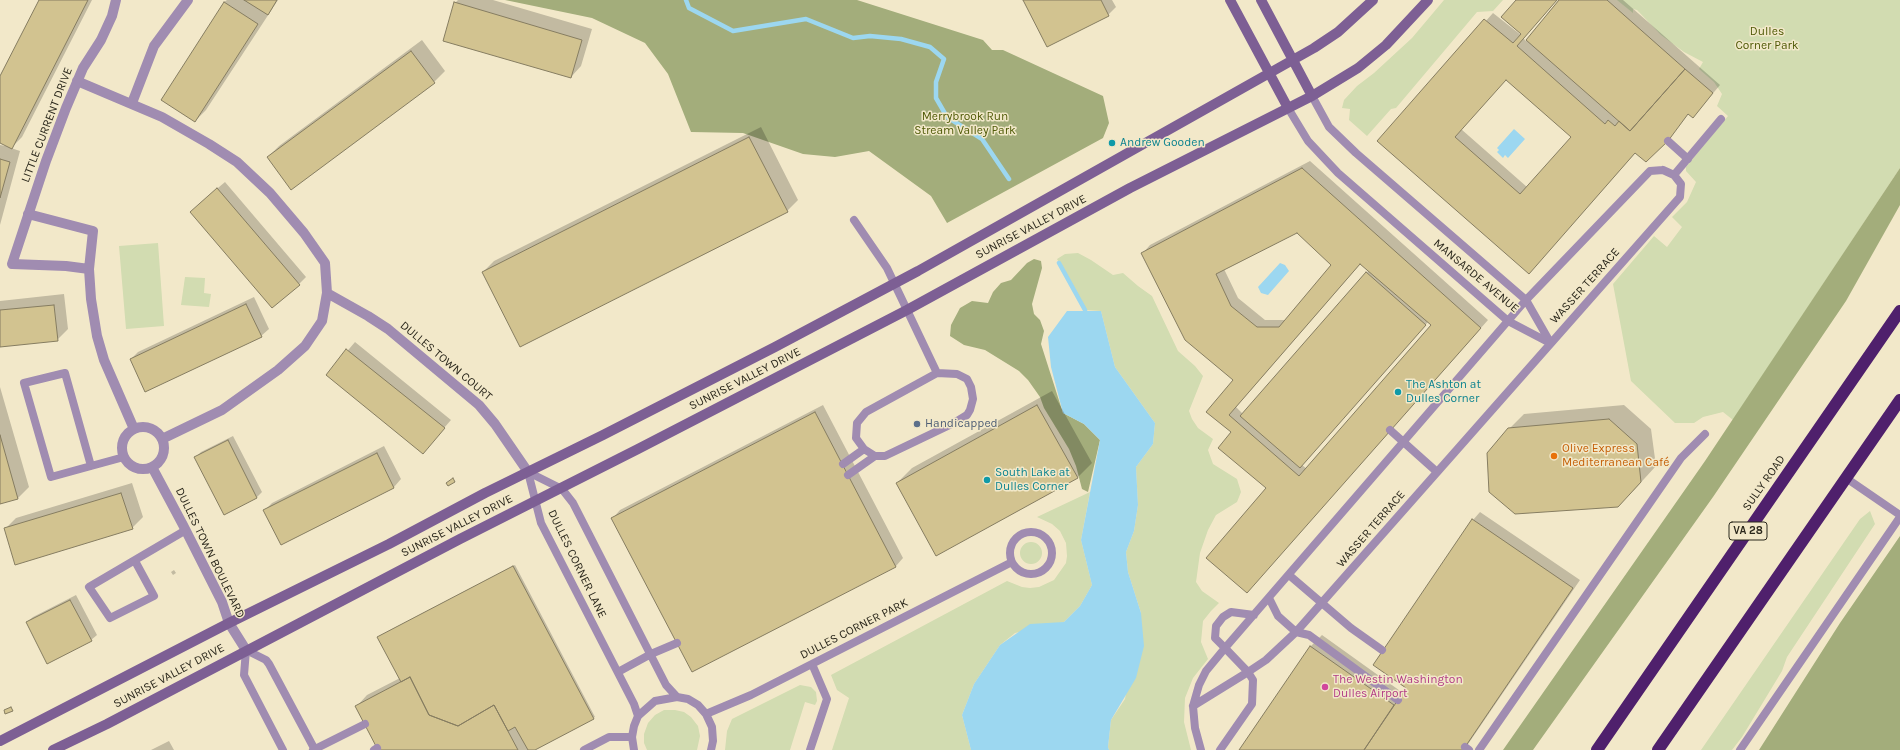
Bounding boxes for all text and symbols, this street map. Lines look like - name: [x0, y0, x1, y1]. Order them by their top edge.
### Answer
- park label: Dulles Corner Park: [1735, 25, 1799, 53]
- street label: LITTLE CURRENT DRIVE: [18, 65, 76, 185]
- park label: Merrybrook Run Stream Valley Park: [914, 110, 1016, 138]
- place label: Andrew Gooden: [1120, 136, 1205, 150]
- marker: Andrew Gooden: [1107, 138, 1117, 148]
- street label: SUNRISE VALLEY DRIVE: [973, 192, 1089, 262]
- street label: MANSARDE AVENUE: [1430, 236, 1522, 316]
- street label: WASSER TERRACE: [1547, 245, 1623, 327]
- street label: DULLES TOWN COURT: [397, 318, 495, 404]
- street label: SUNRISE VALLEY DRIVE: [687, 345, 803, 413]
- place label: The Ashton at Dulles Corner: [1406, 378, 1481, 406]
- marker: The Ashton at Dulles Corner: [1393, 387, 1403, 397]
- place label: Handicapped: [925, 417, 998, 431]
- marker: Handicapped: [912, 419, 922, 429]
- place label: Olive Express Mediterranean Café: [1562, 442, 1669, 470]
- marker: Olive Express Mediterranean Café: [1549, 451, 1559, 461]
- street label: SULLY ROAD: [1740, 452, 1788, 514]
- place label: South Lake at Dulles Corner: [995, 466, 1070, 494]
- marker: South Lake at Dulles Corner: [982, 475, 992, 485]
- street label: DULLES TOWN BOULEVARD: [172, 485, 248, 621]
- street label: WASSER TERRACE: [1334, 488, 1408, 570]
- street label: SUNRISE VALLEY DRIVE: [399, 492, 515, 560]
- street label: DULLES CORNER LANE: [544, 507, 610, 621]
- road number: VA 28: [1729, 522, 1767, 540]
- street label: DULLES CORNER PARK: [798, 596, 910, 662]
- street label: SUNRISE VALLEY DRIVE: [111, 641, 227, 711]
- place label: The Westin Washington Dulles Airport: [1333, 673, 1463, 701]
- marker: The Westin Washington Dulles Airport: [1320, 682, 1330, 692]

